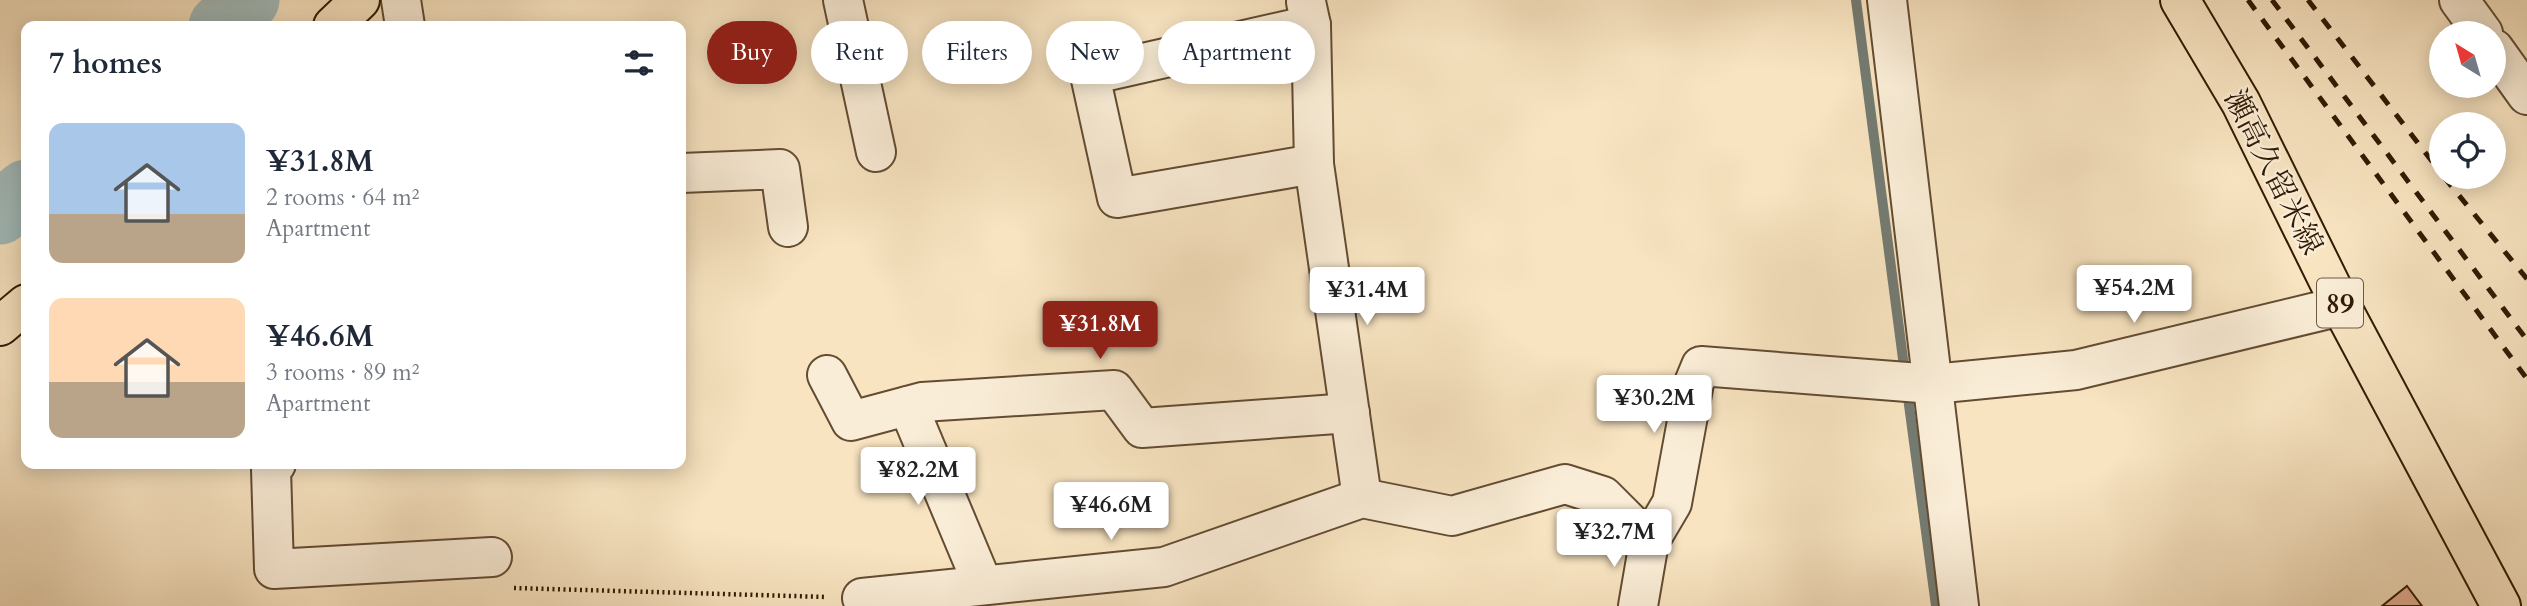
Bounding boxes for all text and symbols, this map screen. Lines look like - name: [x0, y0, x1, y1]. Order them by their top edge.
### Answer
- chip: Buy: [707, 21, 797, 84]
- chip: Rent: [811, 21, 908, 84]
- chip: Filters: [922, 21, 1032, 84]
- chip: New: [1046, 21, 1144, 84]
- chip: Apartment: [1158, 21, 1315, 84]
- north arrow: [2429, 21, 2506, 98]
- map controls: [2429, 21, 2506, 189]
- text: 7 homes: [49, 43, 162, 84]
- icon: filters: [620, 44, 658, 82]
- street label: 瀬高久留米線: [2214, 83, 2333, 262]
- button: locate: [2429, 112, 2506, 189]
- text: ¥31.8M: [266, 141, 374, 182]
- icon: home: [105, 151, 189, 235]
- text: 2 rooms · 64 m²: [266, 182, 419, 213]
- text: Apartment: [266, 213, 370, 244]
- pin: ¥54.2M: [2077, 266, 2191, 325]
- pin: ¥31.4M: [1310, 268, 1424, 327]
- text: ¥54.2M: [2093, 272, 2175, 303]
- text: ¥31.4M: [1326, 274, 1408, 305]
- road number: 89: [2317, 278, 2363, 328]
- pin: ¥31.8M: [1043, 302, 1157, 361]
- text: ¥31.8M: [1059, 308, 1141, 339]
- text: ¥46.6M: [266, 316, 374, 357]
- icon: home: [105, 326, 189, 410]
- text: 3 rooms · 89 m²: [266, 357, 419, 388]
- pin: ¥30.2M: [1597, 376, 1711, 435]
- text: ¥30.2M: [1613, 382, 1695, 413]
- text: Apartment: [266, 388, 370, 419]
- pin: ¥82.2M: [861, 448, 975, 507]
- text: ¥82.2M: [877, 454, 959, 485]
- pin: ¥46.6M: [1054, 482, 1168, 542]
- text: ¥46.6M: [1070, 489, 1152, 520]
- pin: ¥32.7M: [1557, 510, 1671, 569]
- text: ¥32.7M: [1573, 516, 1655, 547]

